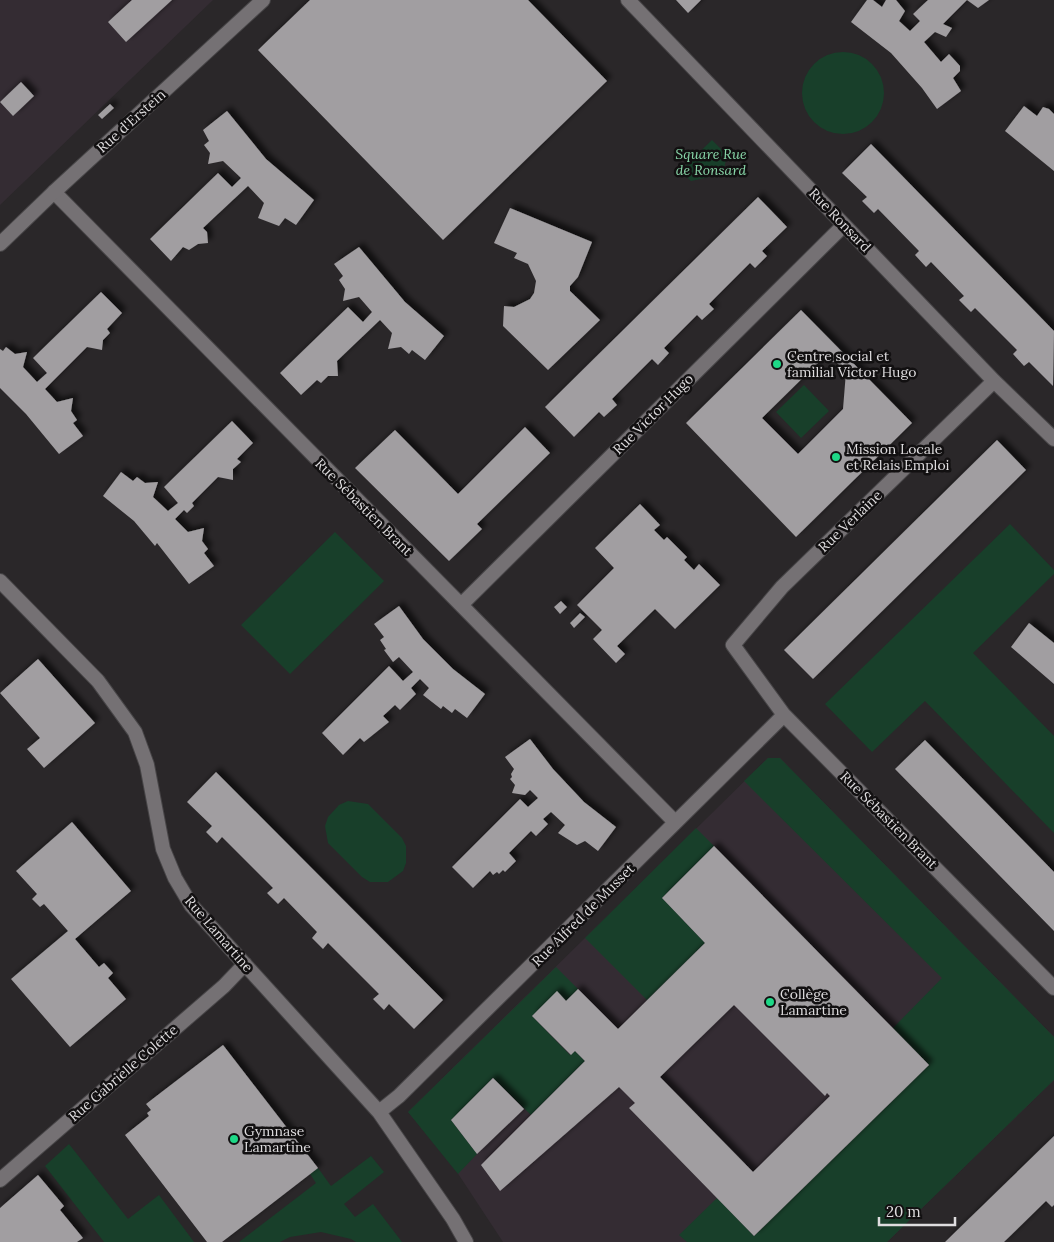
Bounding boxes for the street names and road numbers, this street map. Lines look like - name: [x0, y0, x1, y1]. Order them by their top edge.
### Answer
- street label: Rue d'Erstein: [93, 85, 169, 157]
- street label: Rue Ronsard: [805, 184, 875, 256]
- street label: Rue Victor Hugo: [609, 370, 697, 458]
- street label: Rue Sébastien Brant: [311, 454, 417, 560]
- street label: Rue Verlaine: [814, 486, 886, 556]
- street label: Rue Sébastien Brant: [836, 767, 942, 873]
- street label: Rue Alfred de Musset: [528, 859, 639, 970]
- street label: Rue Lamartine: [181, 892, 257, 976]
- street label: Rue Gabrielle Colette: [65, 1020, 182, 1125]

